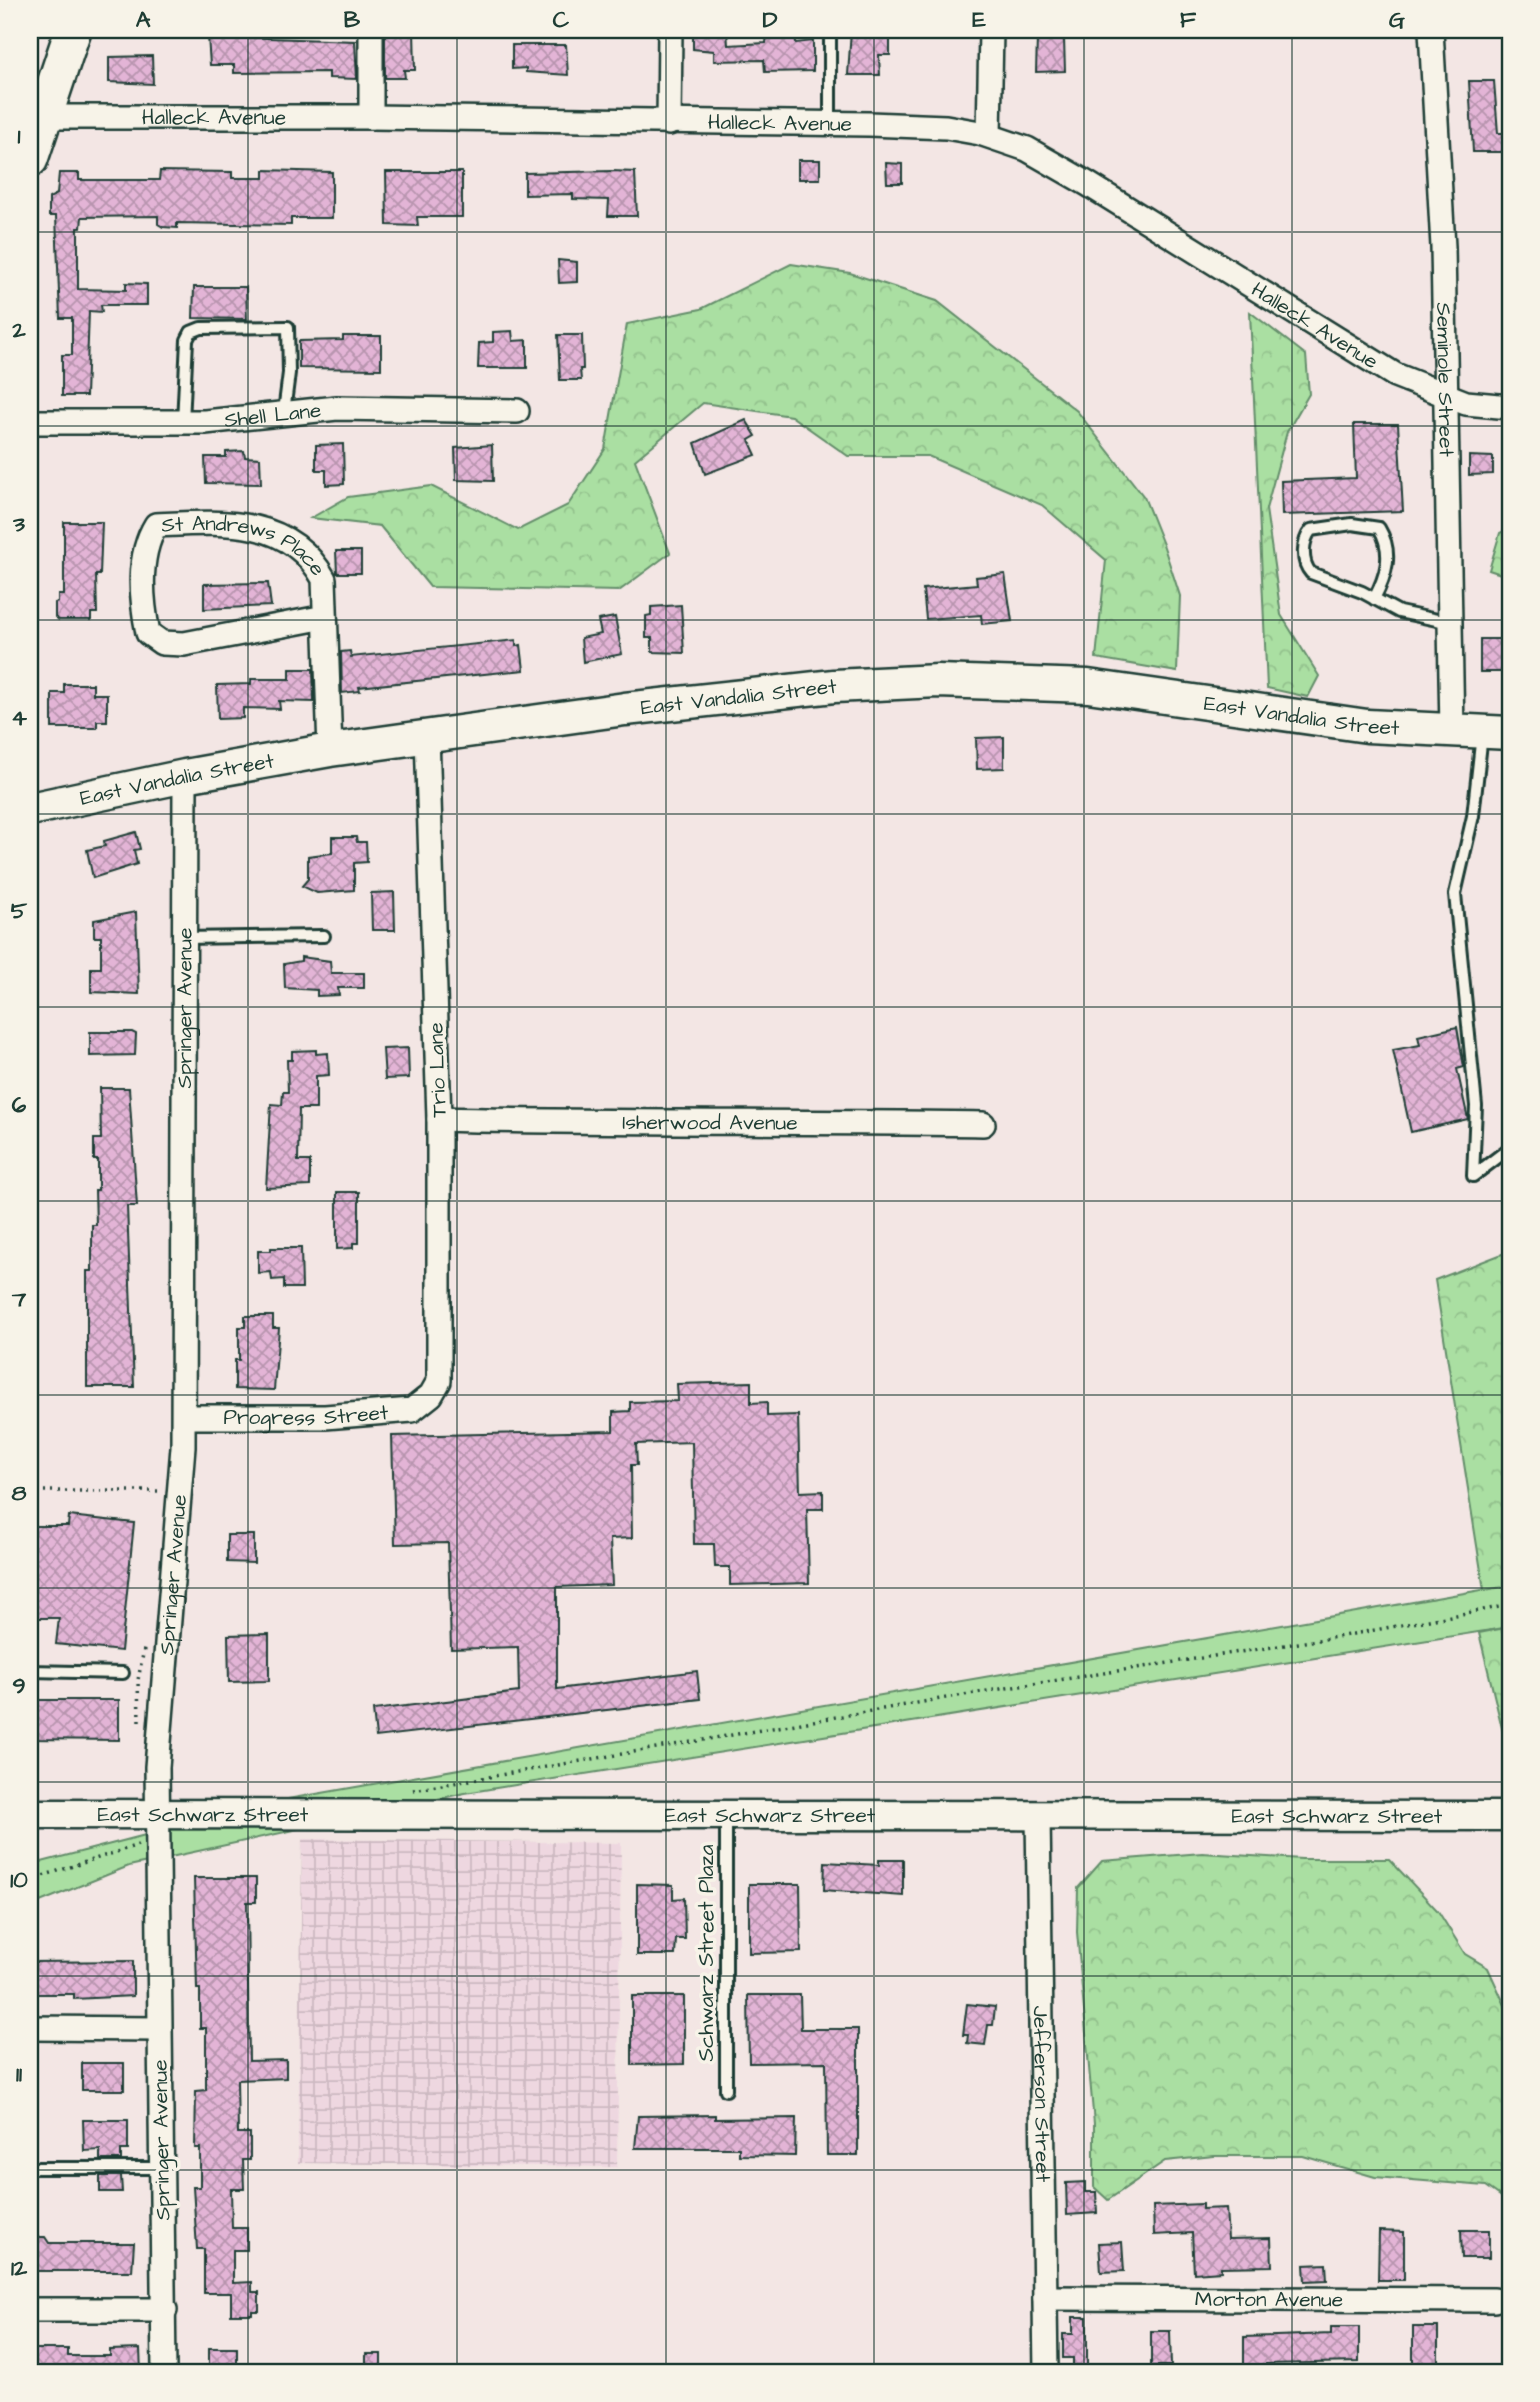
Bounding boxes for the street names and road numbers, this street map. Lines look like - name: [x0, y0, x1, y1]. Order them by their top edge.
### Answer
- street label: Halleck Avenue: [142, 103, 286, 132]
- street label: Halleck Avenue: [708, 108, 852, 139]
- street label: Halleck Avenue: [1246, 275, 1384, 376]
- street label: Seminole Street: [1429, 302, 1461, 458]
- street label: Shell Lane: [223, 396, 323, 435]
- street label: St Andrews Place: [161, 509, 332, 582]
- street label: East Vandalia Street: [639, 672, 839, 722]
- street label: East Vandalia Street: [1202, 689, 1401, 743]
- street label: East Vandalia Street: [78, 746, 277, 813]
- street label: Springer Avenue: [170, 928, 201, 1089]
- street label: Trio Lane: [421, 1022, 454, 1118]
- street label: Isherwood Avenue: [622, 1108, 798, 1137]
- street label: Progress Street: [224, 1398, 390, 1434]
- street label: Springer Avenue: [152, 1493, 194, 1656]
- street label: East Schwarz Street: [98, 1800, 309, 1829]
- street label: East Schwarz Street: [665, 1801, 876, 1830]
- street label: East Schwarz Street: [1232, 1802, 1443, 1831]
- street label: Schwarz Street Plaza: [692, 1844, 721, 2061]
- street label: Jefferson Street: [1026, 2006, 1057, 2183]
- street label: Springer Avenue: [146, 2059, 179, 2221]
- street label: Morton Avenue: [1195, 2285, 1343, 2314]

